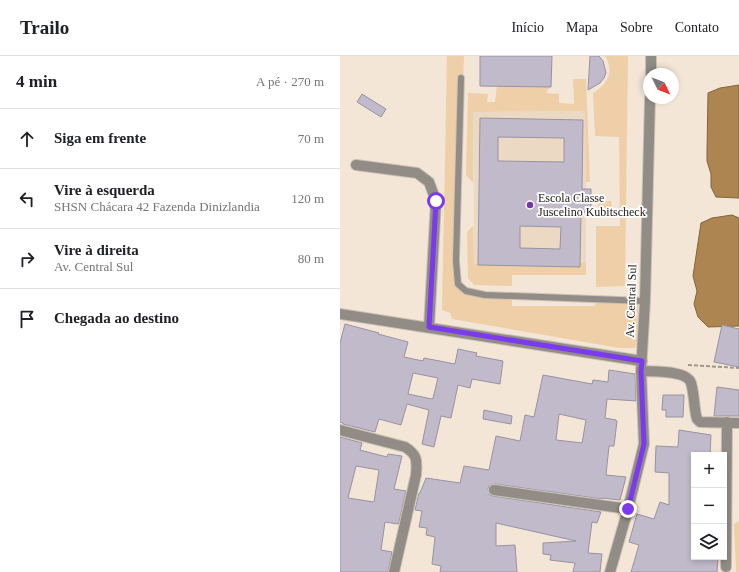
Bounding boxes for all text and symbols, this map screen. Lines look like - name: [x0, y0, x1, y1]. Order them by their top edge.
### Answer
- text: Trailo: [20, 17, 69, 38]
- text: Início: [511, 20, 544, 35]
- text: Mapa: [566, 20, 598, 35]
- text: Sobre: [620, 20, 653, 35]
- text: Contato: [675, 20, 719, 35]
- north arrow: [643, 68, 679, 104]
- text: 4 min: [16, 72, 57, 91]
- text: A pé · 270 m: [256, 74, 324, 89]
- icon: ahead: [16, 128, 38, 150]
- text: Siga em frente: [54, 130, 146, 146]
- text: 70 m: [298, 131, 324, 146]
- text: Vire à esquerda: [54, 182, 155, 198]
- icon: left: [16, 188, 38, 210]
- text: 120 m: [291, 191, 324, 206]
- place label: Escola Classe Juscelino Kubitscheck: [538, 191, 646, 219]
- route start: [427, 192, 445, 210]
- text: SHSN Chácara 42 Fazenda Dinizlandia: [54, 199, 260, 214]
- marker: Escola Classe Juscelino Kubitscheck: [525, 200, 535, 210]
- text: Vire à direita: [54, 242, 139, 258]
- icon: right: [16, 248, 38, 270]
- text: 80 m: [298, 251, 324, 266]
- text: Av. Central Sul: [54, 259, 133, 274]
- street label: Av. Central Sul: [623, 263, 639, 338]
- icon: arrive: [16, 308, 38, 330]
- text: Chegada ao destino: [54, 310, 179, 326]
- map controls: [691, 452, 727, 560]
- button: +: [691, 452, 727, 488]
- button: −: [691, 488, 727, 524]
- route end: [619, 500, 637, 518]
- button: layers: [691, 524, 727, 560]

